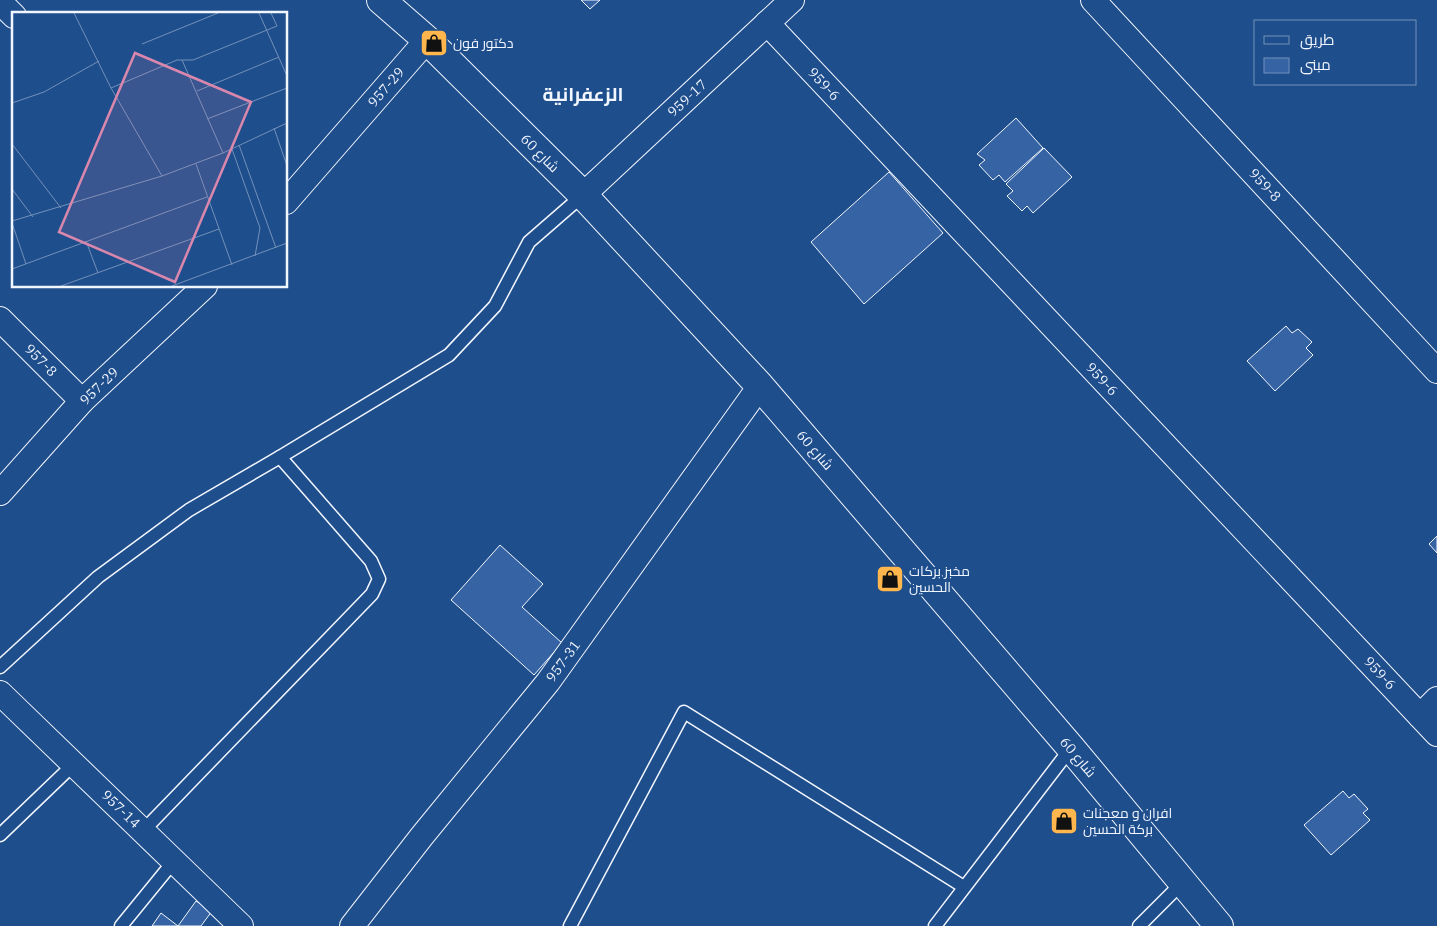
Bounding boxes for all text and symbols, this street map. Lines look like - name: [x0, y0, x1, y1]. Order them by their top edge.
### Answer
- inset map: [12, 12, 288, 288]
- legend: [1254, 20, 1417, 85]
- shop icon: دكتور فون: [419, 28, 449, 58]
- text: طريق: [1300, 30, 1334, 50]
- place label: دكتور فون: [453, 34, 514, 52]
- text: مبنى: [1300, 55, 1331, 75]
- street label: 957-29: [364, 63, 408, 111]
- street label: 959-6: [804, 64, 844, 104]
- street label: 959-17: [663, 75, 711, 121]
- district label: الزعفرانية: [543, 82, 623, 106]
- street label: شارع 60: [517, 130, 563, 176]
- street label: 959-8: [1245, 165, 1285, 205]
- street label: 957-8: [21, 340, 61, 380]
- street label: 959-6: [1082, 359, 1122, 399]
- street label: 957-29: [76, 363, 122, 409]
- street label: شارع 60: [793, 426, 837, 474]
- place label: مخبز بركات الحسين: [909, 562, 970, 596]
- shop icon: مخبز بركات الحسين: [875, 564, 905, 594]
- street label: 957-31: [542, 636, 584, 686]
- street label: 959-6: [1360, 653, 1400, 693]
- street label: شارع 60: [1056, 733, 1100, 781]
- street label: 957-14: [98, 786, 144, 832]
- place label: افران و معجنات بركة الحسين: [1083, 804, 1172, 838]
- shop icon: افران و معجنات بركة الحسين: [1049, 806, 1079, 836]

